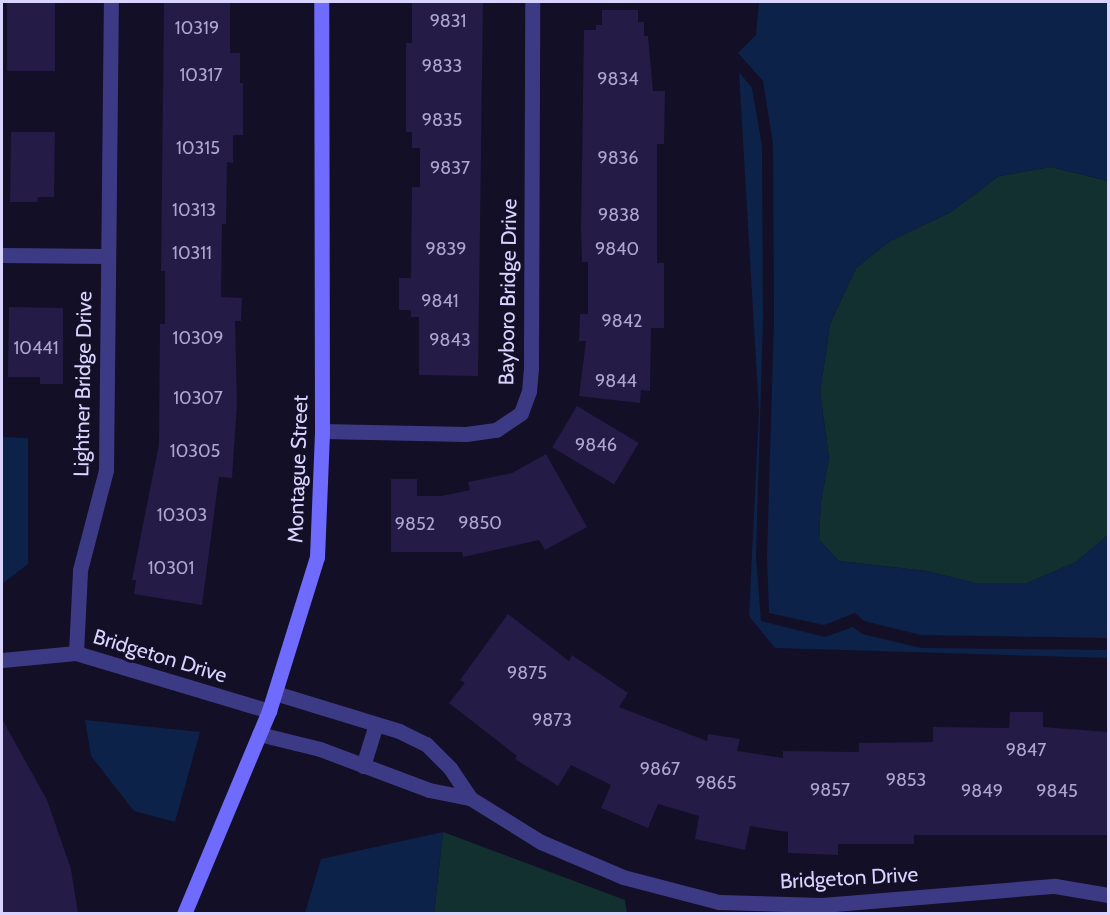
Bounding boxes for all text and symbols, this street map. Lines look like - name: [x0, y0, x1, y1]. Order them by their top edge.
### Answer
- house number: 9831: [430, 10, 466, 32]
- house number: 10319: [175, 17, 219, 39]
- house number: 9833: [422, 55, 462, 77]
- house number: 10317: [179, 64, 223, 86]
- house number: 9834: [597, 68, 639, 90]
- house number: 9835: [422, 109, 462, 131]
- house number: 10315: [176, 137, 220, 159]
- house number: 9836: [597, 147, 639, 169]
- house number: 9837: [430, 157, 470, 179]
- street label: Bayboro Bridge Drive: [494, 198, 522, 386]
- house number: 10313: [172, 199, 216, 221]
- house number: 9838: [598, 204, 640, 226]
- house number: 9839: [425, 238, 467, 260]
- house number: 9840: [595, 238, 639, 260]
- house number: 10311: [172, 242, 212, 264]
- house number: 9841: [421, 290, 459, 312]
- street label: Lightner Bridge Drive: [69, 291, 97, 477]
- house number: 9842: [602, 310, 642, 332]
- house number: 10309: [173, 327, 223, 349]
- house number: 9843: [429, 329, 471, 351]
- house number: 10441: [13, 337, 59, 359]
- house number: 9844: [595, 370, 637, 392]
- house number: 10307: [173, 387, 223, 409]
- street label: Montague Street: [283, 395, 313, 543]
- house number: 9846: [575, 434, 617, 456]
- house number: 10305: [170, 440, 220, 462]
- house number: 10303: [157, 504, 207, 526]
- house number: 9850: [458, 512, 502, 534]
- house number: 9852: [395, 513, 435, 535]
- house number: 10301: [148, 557, 194, 579]
- street label: Bridgeton Drive: [90, 624, 230, 688]
- house number: 9875: [507, 662, 547, 684]
- house number: 9873: [532, 709, 572, 731]
- house number: 9847: [1006, 739, 1046, 761]
- house number: 9867: [640, 758, 680, 780]
- house number: 9853: [886, 769, 926, 791]
- house number: 9865: [695, 772, 737, 794]
- house number: 9857: [810, 779, 850, 801]
- house number: 9849: [961, 780, 1003, 802]
- house number: 9845: [1036, 780, 1078, 802]
- street label: Bridgeton Drive: [779, 862, 919, 894]

